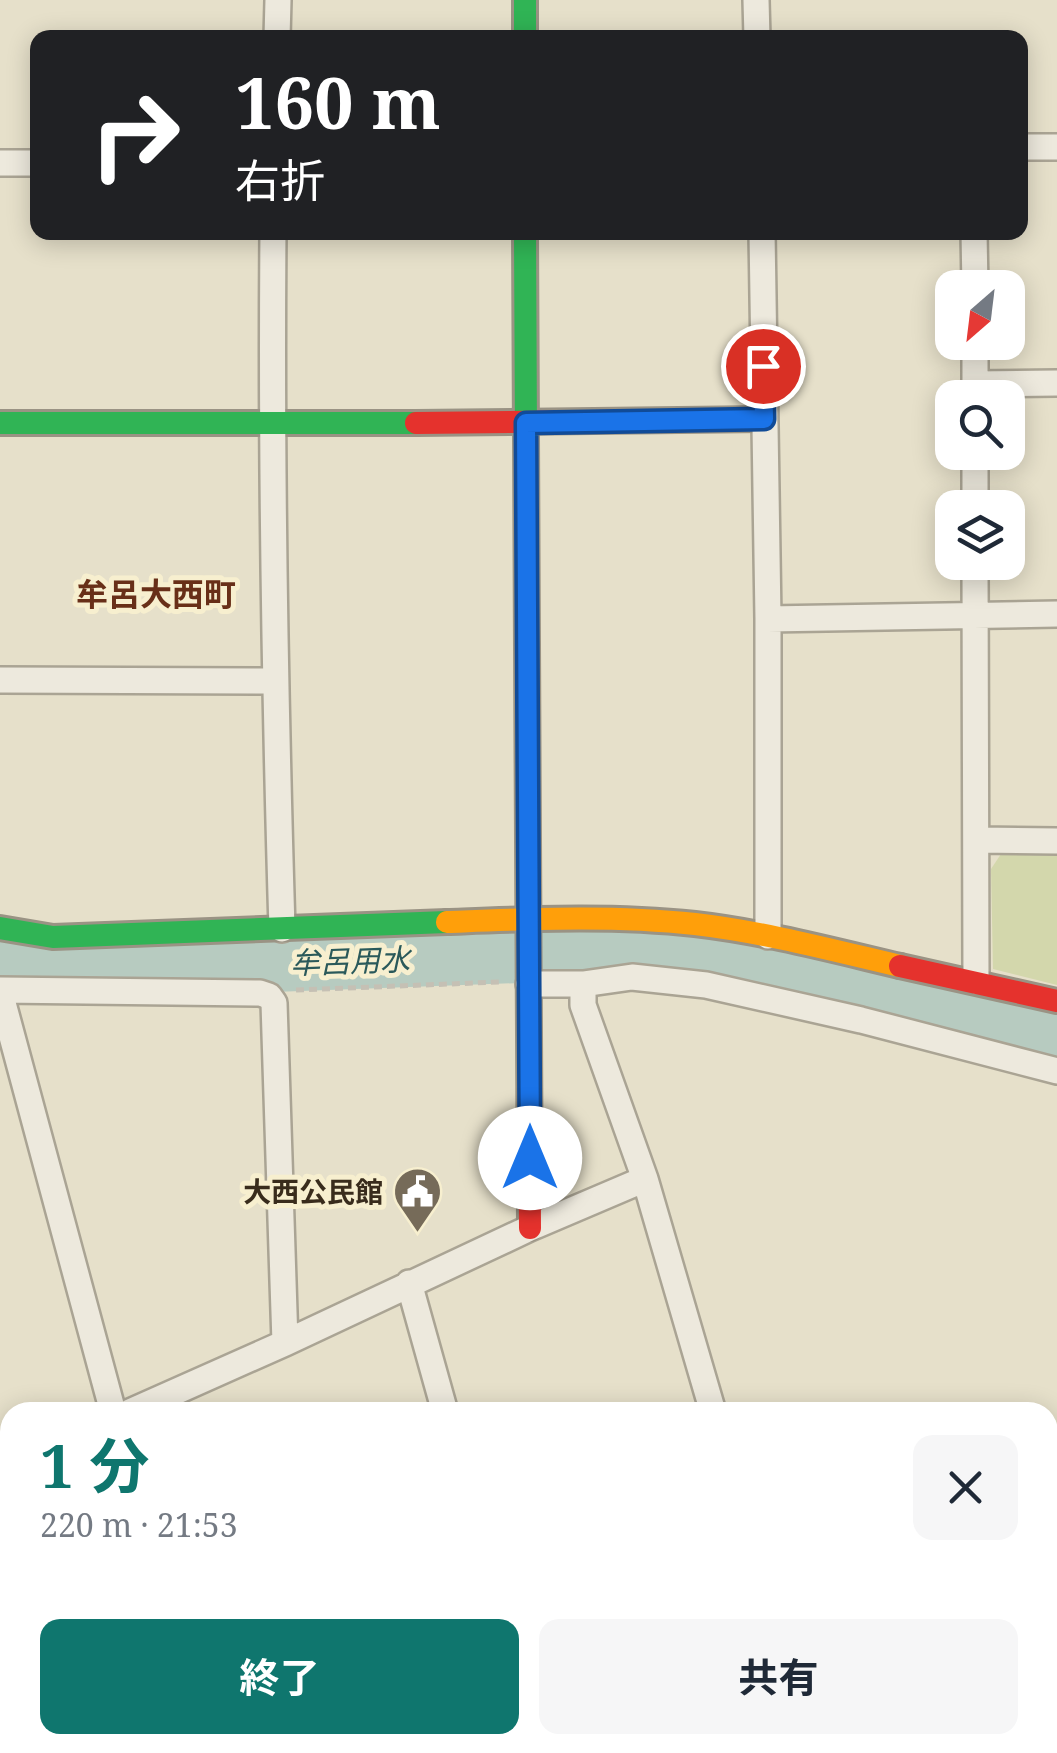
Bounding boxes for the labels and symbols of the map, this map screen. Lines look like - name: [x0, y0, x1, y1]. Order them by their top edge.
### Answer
- north arrow: [935, 270, 1025, 360]
- pin: [721, 324, 806, 409]
- district label: 牟呂大西町: [76, 572, 236, 615]
- water label: 牟呂用水: [289, 938, 414, 983]
- position arrow: [478, 1106, 582, 1210]
- public building icon: 大西公民館: [392, 1166, 444, 1234]
- place label: 大西公民館: [243, 1172, 383, 1210]

